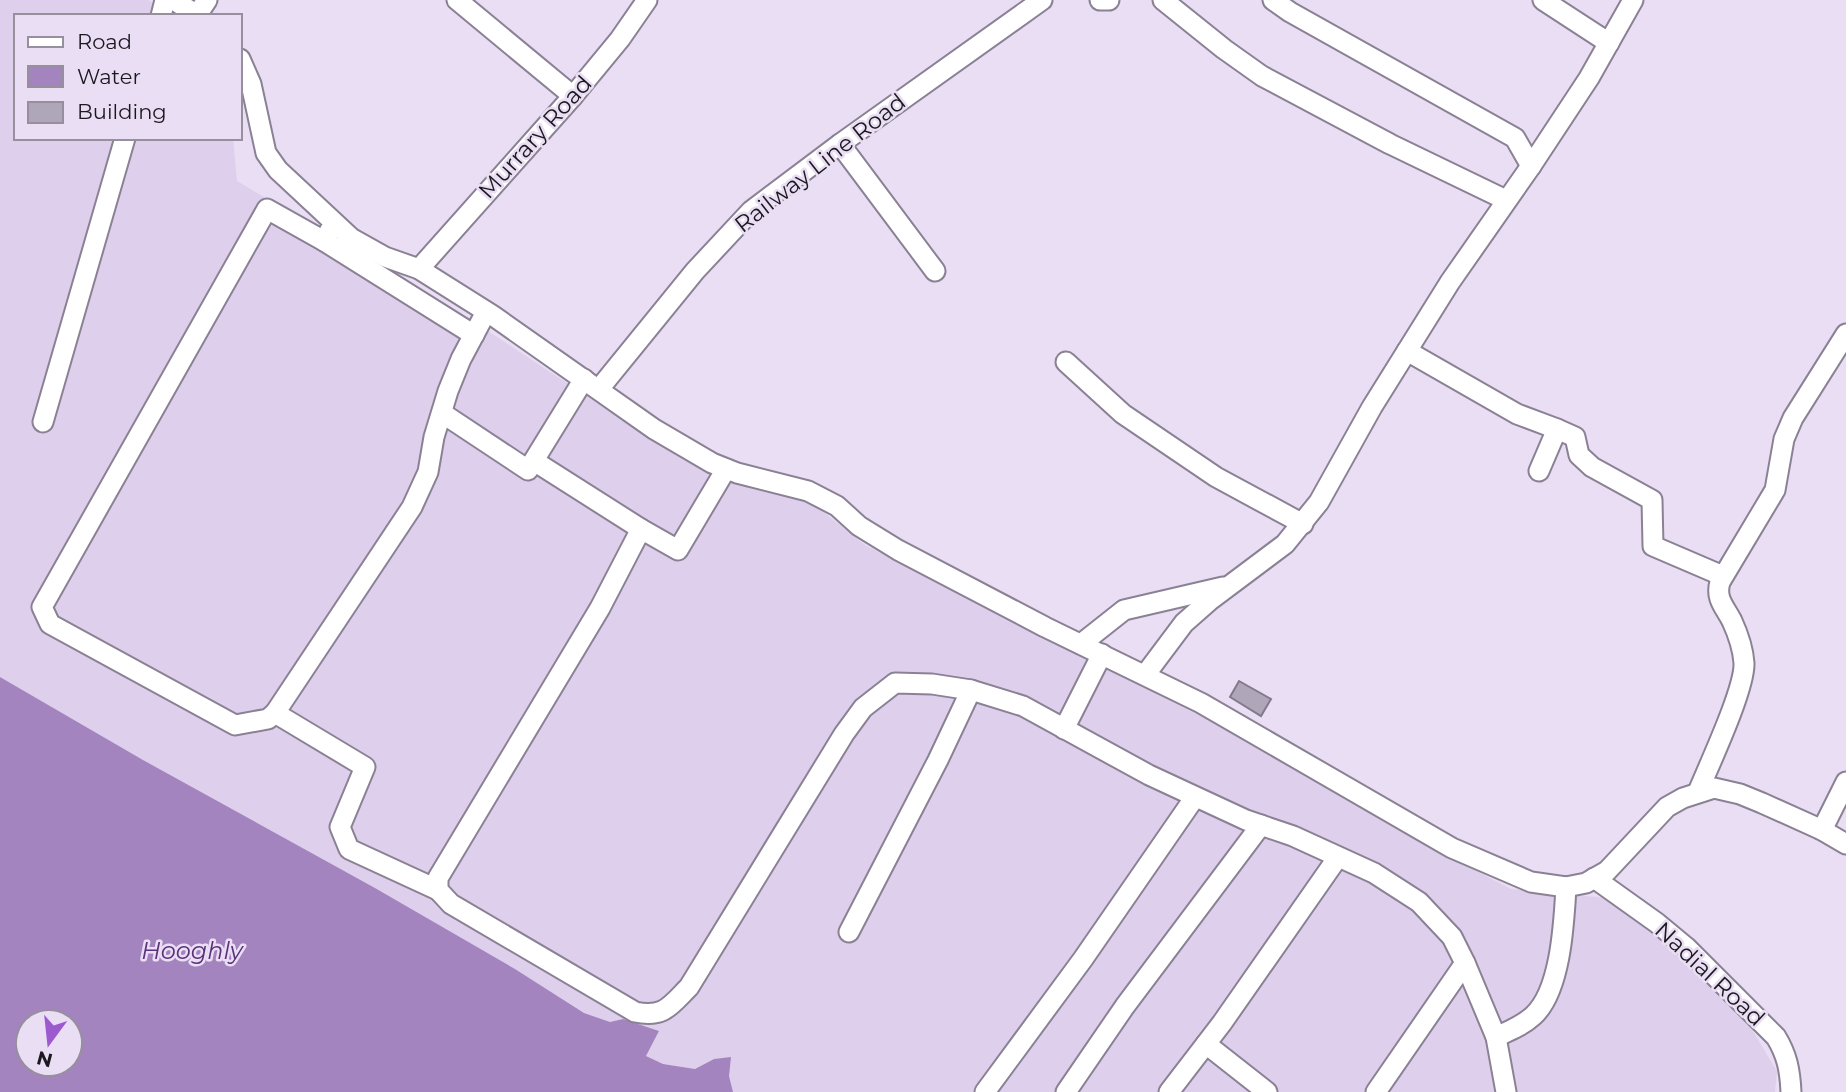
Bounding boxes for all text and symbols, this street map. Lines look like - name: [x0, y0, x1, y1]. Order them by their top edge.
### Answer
- legend: [14, 14, 242, 140]
- text: Road: [77, 29, 132, 54]
- text: Water: [77, 64, 141, 89]
- street label: Murrary Road: [472, 70, 598, 204]
- street label: Railway Line Road: [729, 88, 911, 238]
- text: Building: [77, 99, 167, 124]
- street label: Nadial Road: [1649, 916, 1771, 1032]
- water label: Hooghly: [141, 936, 245, 965]
- north arrow: [14, 1008, 84, 1078]
- text: N: [34, 1046, 55, 1072]

